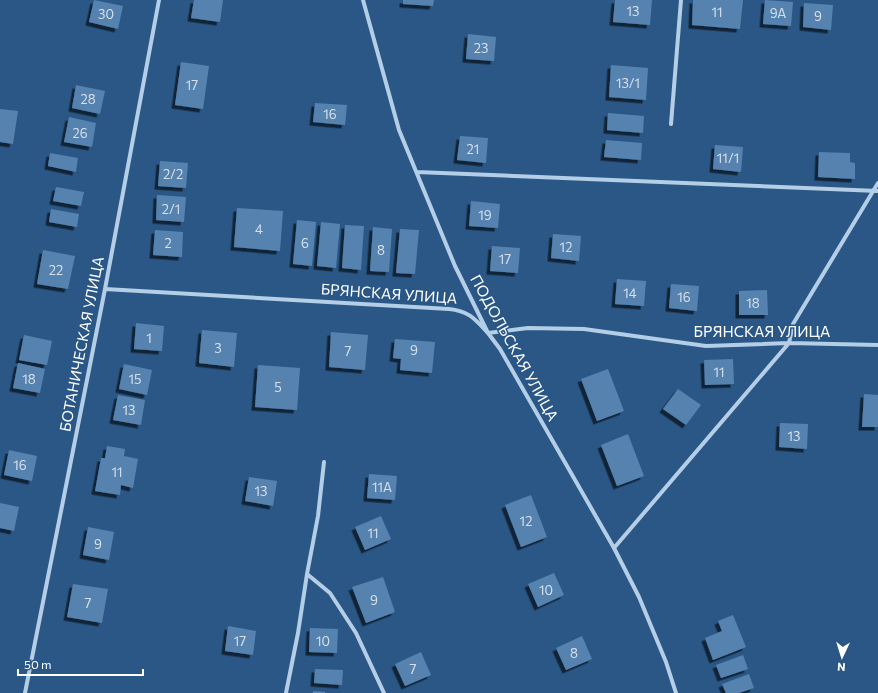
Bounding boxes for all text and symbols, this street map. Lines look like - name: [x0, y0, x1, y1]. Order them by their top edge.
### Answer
- house number: 13: [627, 3, 639, 19]
- house number: 11: [711, 4, 723, 20]
- house number: 9А: [770, 5, 786, 21]
- house number: 30: [98, 6, 114, 22]
- house number: 9: [814, 8, 822, 24]
- house number: 23: [474, 40, 488, 56]
- house number: 13/1: [616, 75, 640, 91]
- house number: 17: [186, 77, 198, 93]
- house number: 28: [80, 91, 96, 107]
- house number: 16: [323, 106, 337, 122]
- house number: 26: [72, 125, 88, 141]
- house number: 21: [467, 141, 479, 157]
- house number: 11/1: [717, 150, 739, 166]
- house number: 2/2: [163, 166, 183, 182]
- house number: 2/1: [162, 201, 180, 217]
- house number: 19: [478, 207, 492, 223]
- house number: 4: [255, 221, 263, 237]
- house number: 2: [164, 235, 172, 251]
- house number: 6: [301, 235, 309, 251]
- house number: 12: [560, 239, 572, 255]
- house number: 8: [377, 242, 385, 258]
- house number: 17: [499, 251, 511, 267]
- street label: БОТАНИЧЕСКАЯ УЛИЦА: [55, 255, 107, 433]
- house number: 22: [49, 262, 63, 278]
- street label: ПОДОЛЬСКАЯ УЛИЦА: [467, 271, 563, 424]
- street label: БРЯНСКАЯ УЛИЦА: [320, 279, 458, 307]
- house number: 14: [623, 285, 637, 301]
- house number: 16: [677, 289, 691, 305]
- house number: 18: [746, 295, 760, 311]
- street label: БРЯНСКАЯ УЛИЦА: [694, 322, 830, 340]
- house number: 1: [146, 330, 152, 346]
- house number: 3: [214, 340, 222, 356]
- house number: 9: [410, 342, 418, 358]
- house number: 7: [345, 343, 352, 359]
- house number: 11: [713, 364, 725, 380]
- house number: 18: [22, 371, 36, 387]
- house number: 15: [128, 371, 142, 387]
- house number: 5: [274, 379, 282, 395]
- house number: 13: [123, 402, 135, 418]
- house number: 13: [788, 428, 800, 444]
- house number: 16: [13, 457, 27, 473]
- house number: 11: [111, 464, 123, 480]
- house number: 11А: [372, 479, 392, 495]
- house number: 13: [255, 483, 267, 499]
- house number: 12: [520, 513, 532, 529]
- house number: 11: [367, 525, 379, 541]
- house number: 9: [94, 536, 102, 552]
- house number: 10: [539, 582, 553, 598]
- house number: 9: [370, 592, 378, 608]
- house number: 7: [85, 595, 92, 611]
- house number: 17: [234, 633, 246, 649]
- house number: 10: [316, 633, 330, 649]
- north arrow: [822, 637, 862, 677]
- house number: 8: [570, 645, 578, 661]
- scale bar: [18, 651, 143, 677]
- text: 50 m: [24, 657, 52, 671]
- house number: 7: [410, 661, 417, 677]
- text: N: [837, 661, 846, 674]

